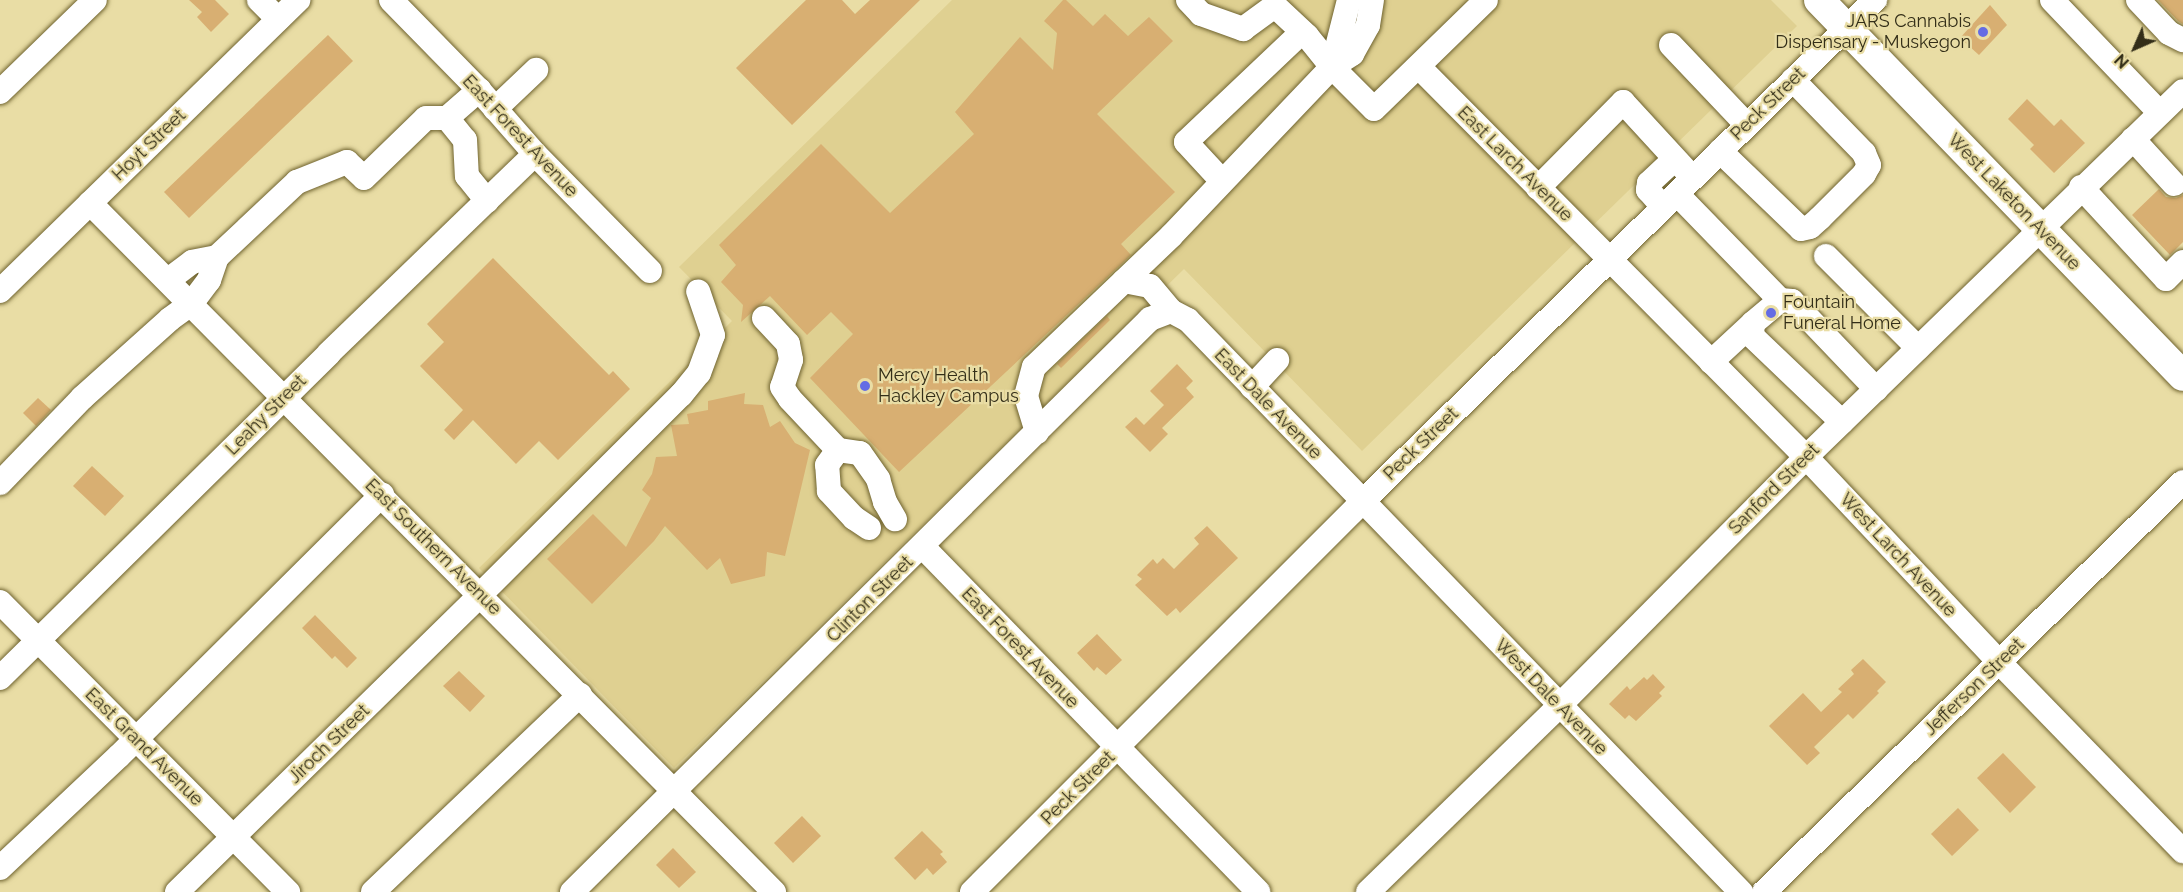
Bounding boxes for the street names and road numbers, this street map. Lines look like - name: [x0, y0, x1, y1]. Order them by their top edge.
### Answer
- street label: Peck Street: [1726, 63, 1810, 145]
- street label: East Forest Avenue: [458, 70, 582, 202]
- street label: East Larch Avenue: [1453, 102, 1577, 226]
- street label: Hoyt Street: [108, 105, 190, 185]
- street label: West Laketon Avenue: [1943, 129, 2085, 275]
- street label: East Dale Avenue: [1210, 344, 1326, 464]
- street label: Leahy Street: [221, 370, 311, 460]
- street label: Peck Street: [1379, 403, 1463, 485]
- street label: Sanford Street: [1724, 439, 1824, 539]
- street label: East Southern Avenue: [360, 474, 506, 620]
- street label: West Larch Avenue: [1835, 488, 1961, 622]
- street label: Clinton Street: [822, 551, 918, 647]
- street label: East Forest Avenue: [957, 583, 1083, 713]
- street label: West Dale Avenue: [1490, 634, 1612, 760]
- street label: Jefferson Street: [1920, 634, 2028, 740]
- street label: East Grand Avenue: [80, 683, 208, 811]
- street label: Jiroch Street: [284, 700, 374, 788]
- street label: Peck Street: [1037, 747, 1119, 829]

